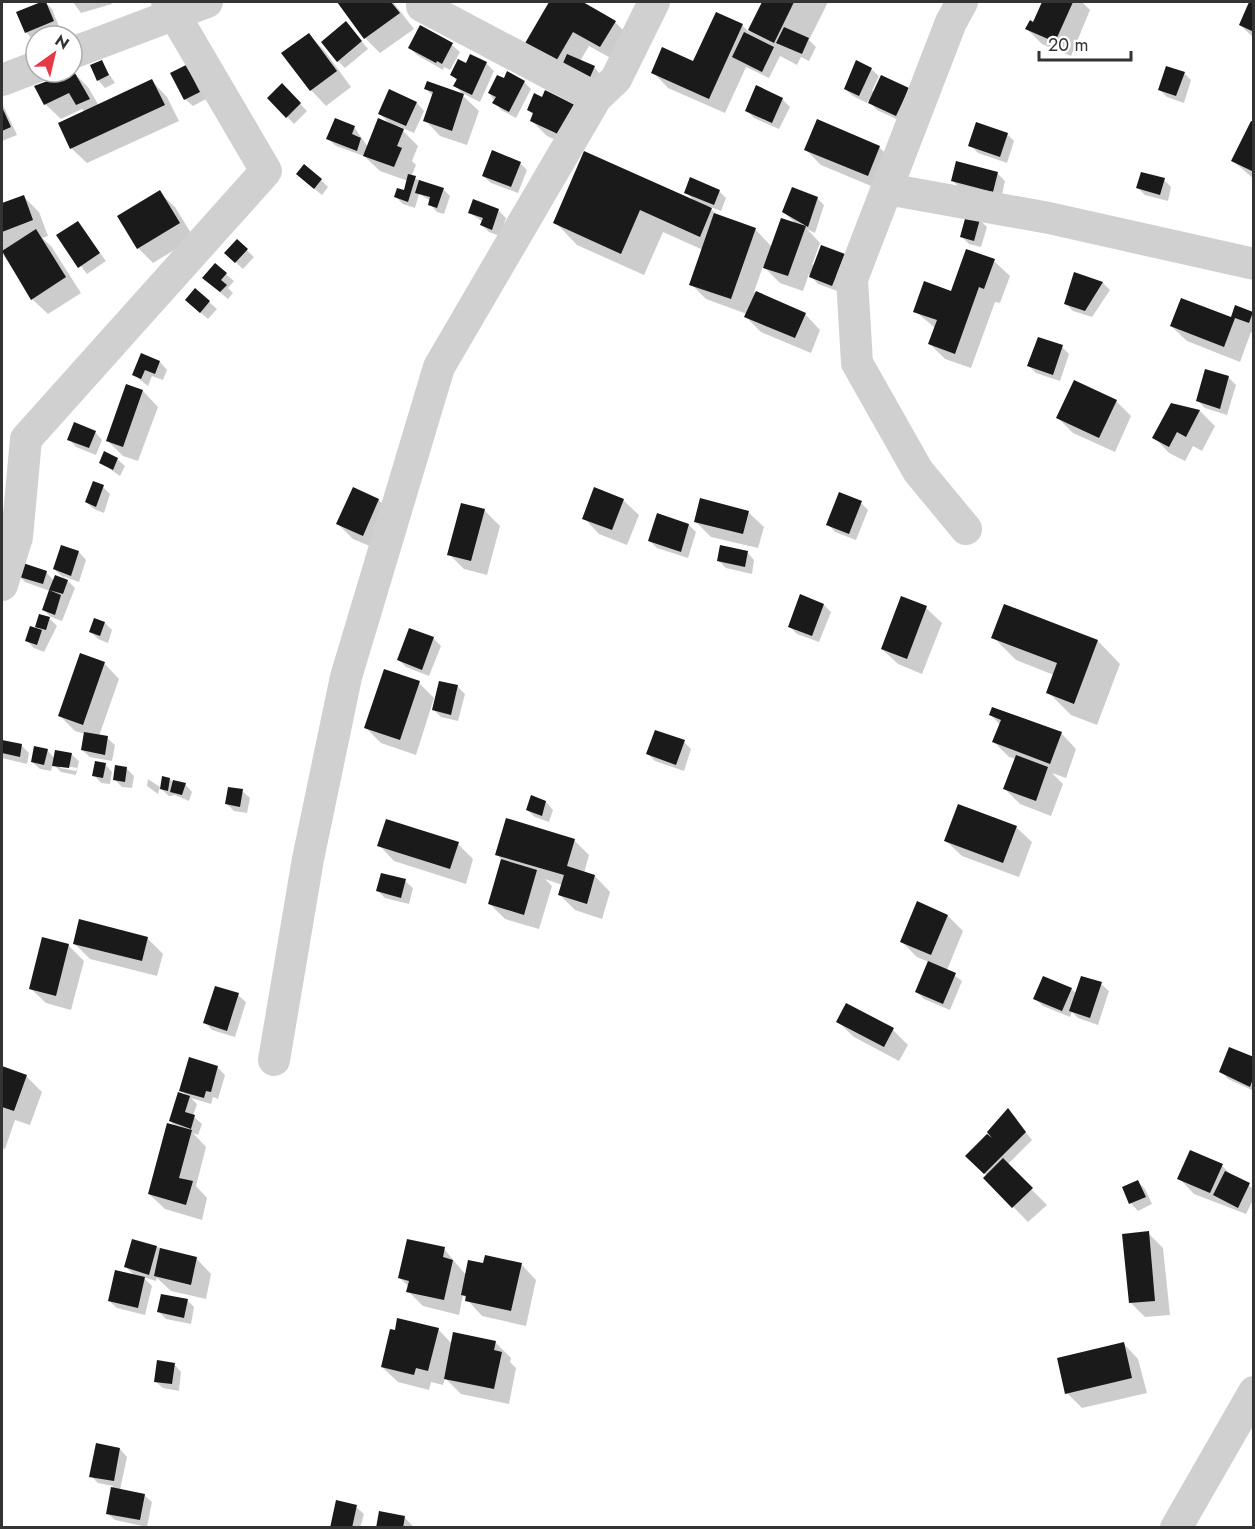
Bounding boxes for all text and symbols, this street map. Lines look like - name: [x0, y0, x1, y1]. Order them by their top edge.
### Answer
- north arrow: [24, 24, 84, 84]
- scale bar: [1039, 24, 1130, 62]
- text: N: [50, 29, 74, 55]
- text: 20 m: [1048, 32, 1088, 58]

